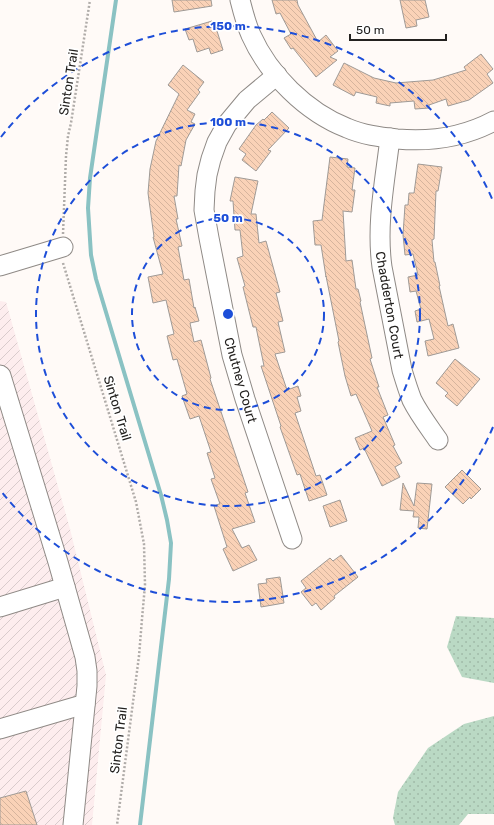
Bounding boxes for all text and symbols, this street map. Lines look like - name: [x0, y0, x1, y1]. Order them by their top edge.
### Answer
- scale bar: [350, 16, 446, 42]
- text: 150 m: [210, 19, 246, 33]
- text: 50 m: [356, 23, 384, 37]
- street label: Sinton Trail: [56, 48, 81, 116]
- text: 100 m: [210, 115, 246, 129]
- text: 50 m: [213, 211, 243, 225]
- street label: Chadderton Court: [373, 250, 406, 360]
- centre of rings: [221, 307, 235, 321]
- street label: Chutney Court: [221, 336, 260, 425]
- street label: Sinton Trail: [101, 374, 135, 442]
- street label: Sinton Trail: [107, 706, 130, 774]

